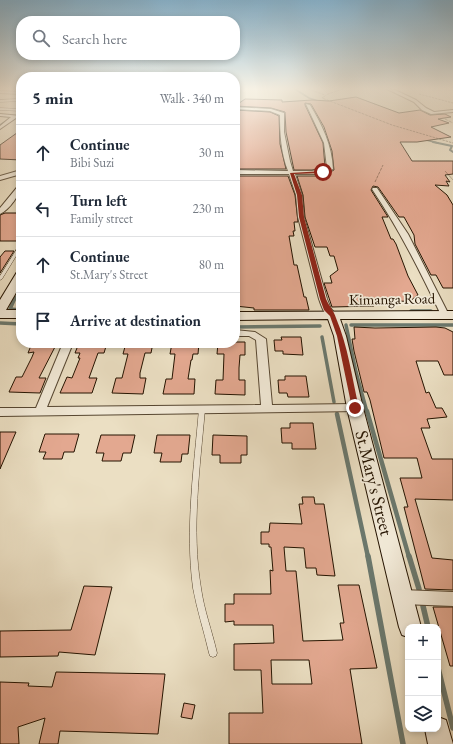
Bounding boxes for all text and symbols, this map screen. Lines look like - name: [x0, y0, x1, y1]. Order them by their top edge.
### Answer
- search box: [16, 16, 240, 60]
- icon: search: [30, 27, 52, 49]
- text: Search here: [62, 29, 127, 48]
- text: 5 min: [32, 87, 73, 109]
- text: Walk · 340 m: [160, 90, 224, 107]
- text: Continue: [70, 135, 130, 154]
- icon: ahead: [32, 142, 54, 164]
- text: 30 m: [199, 144, 224, 161]
- text: Bibi Suzi: [70, 154, 114, 171]
- route start: [314, 163, 332, 181]
- text: Turn left: [70, 191, 127, 210]
- icon: left: [32, 198, 54, 220]
- text: 230 m: [193, 200, 224, 217]
- text: Family street: [70, 210, 133, 227]
- text: Continue: [70, 247, 130, 266]
- icon: ahead: [32, 254, 54, 276]
- text: 80 m: [199, 256, 224, 273]
- text: St.Mary's Street: [70, 266, 148, 283]
- street label: Kimanga Road: [349, 288, 436, 309]
- icon: arrive: [32, 310, 54, 332]
- text: Arrive at destination: [70, 311, 201, 330]
- route end: [346, 399, 364, 417]
- street label: St.Mary's Street: [350, 428, 399, 538]
- map controls: [405, 624, 441, 732]
- button: +: [405, 624, 441, 660]
- button: −: [405, 660, 441, 696]
- button: layers: [405, 696, 441, 732]

